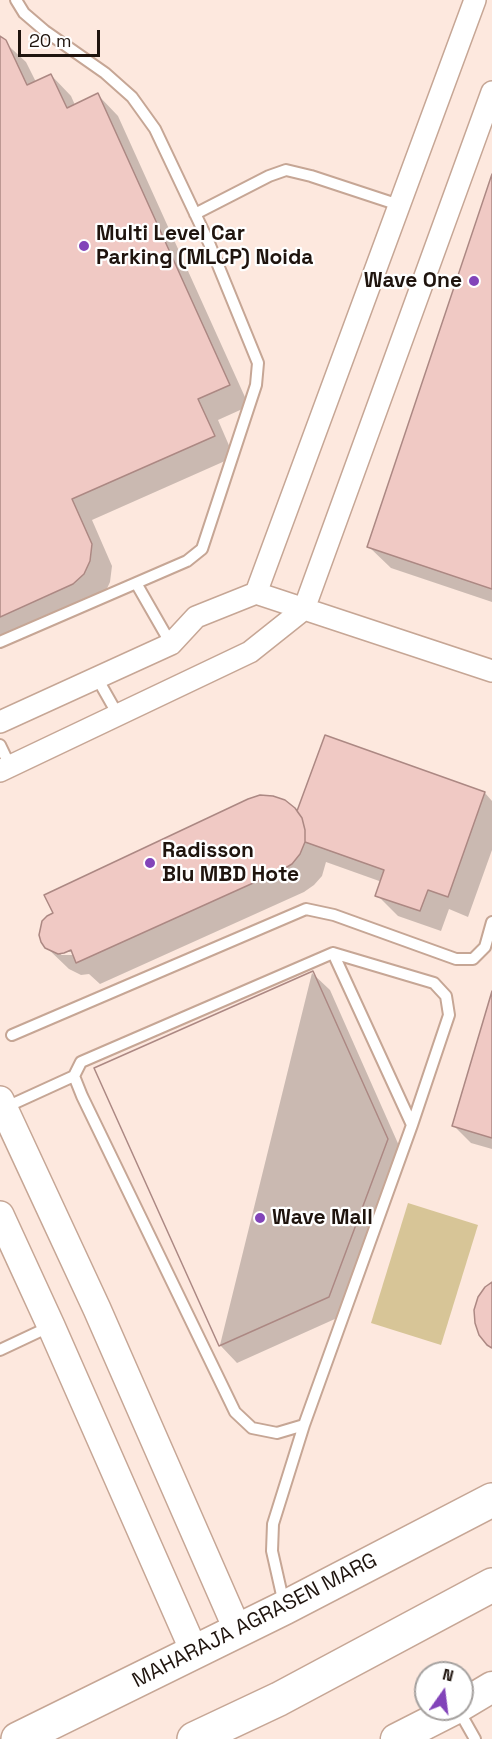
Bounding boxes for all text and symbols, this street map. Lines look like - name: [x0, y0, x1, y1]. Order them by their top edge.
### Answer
- scale bar: [21, 18, 104, 56]
- text: 20 m: [29, 29, 72, 52]
- place label: Multi Level Car Parking (MLCP) Noida: [96, 221, 313, 271]
- marker: Multi Level Car Parking (MLCP) Noida: [77, 239, 91, 253]
- place label: Wave One: [364, 268, 462, 294]
- marker: Wave One: [467, 274, 481, 288]
- place label: Radisson Blu MBD Hote: [162, 838, 299, 888]
- marker: Radisson Blu MBD Hote: [143, 856, 157, 870]
- place label: Wave Mall: [272, 1205, 373, 1231]
- marker: Wave Mall: [253, 1211, 267, 1225]
- street label: MAHARAJA AGRASEN MARG: [128, 1548, 382, 1694]
- north arrow: [414, 1661, 474, 1721]
- text: N: [440, 1664, 456, 1686]

